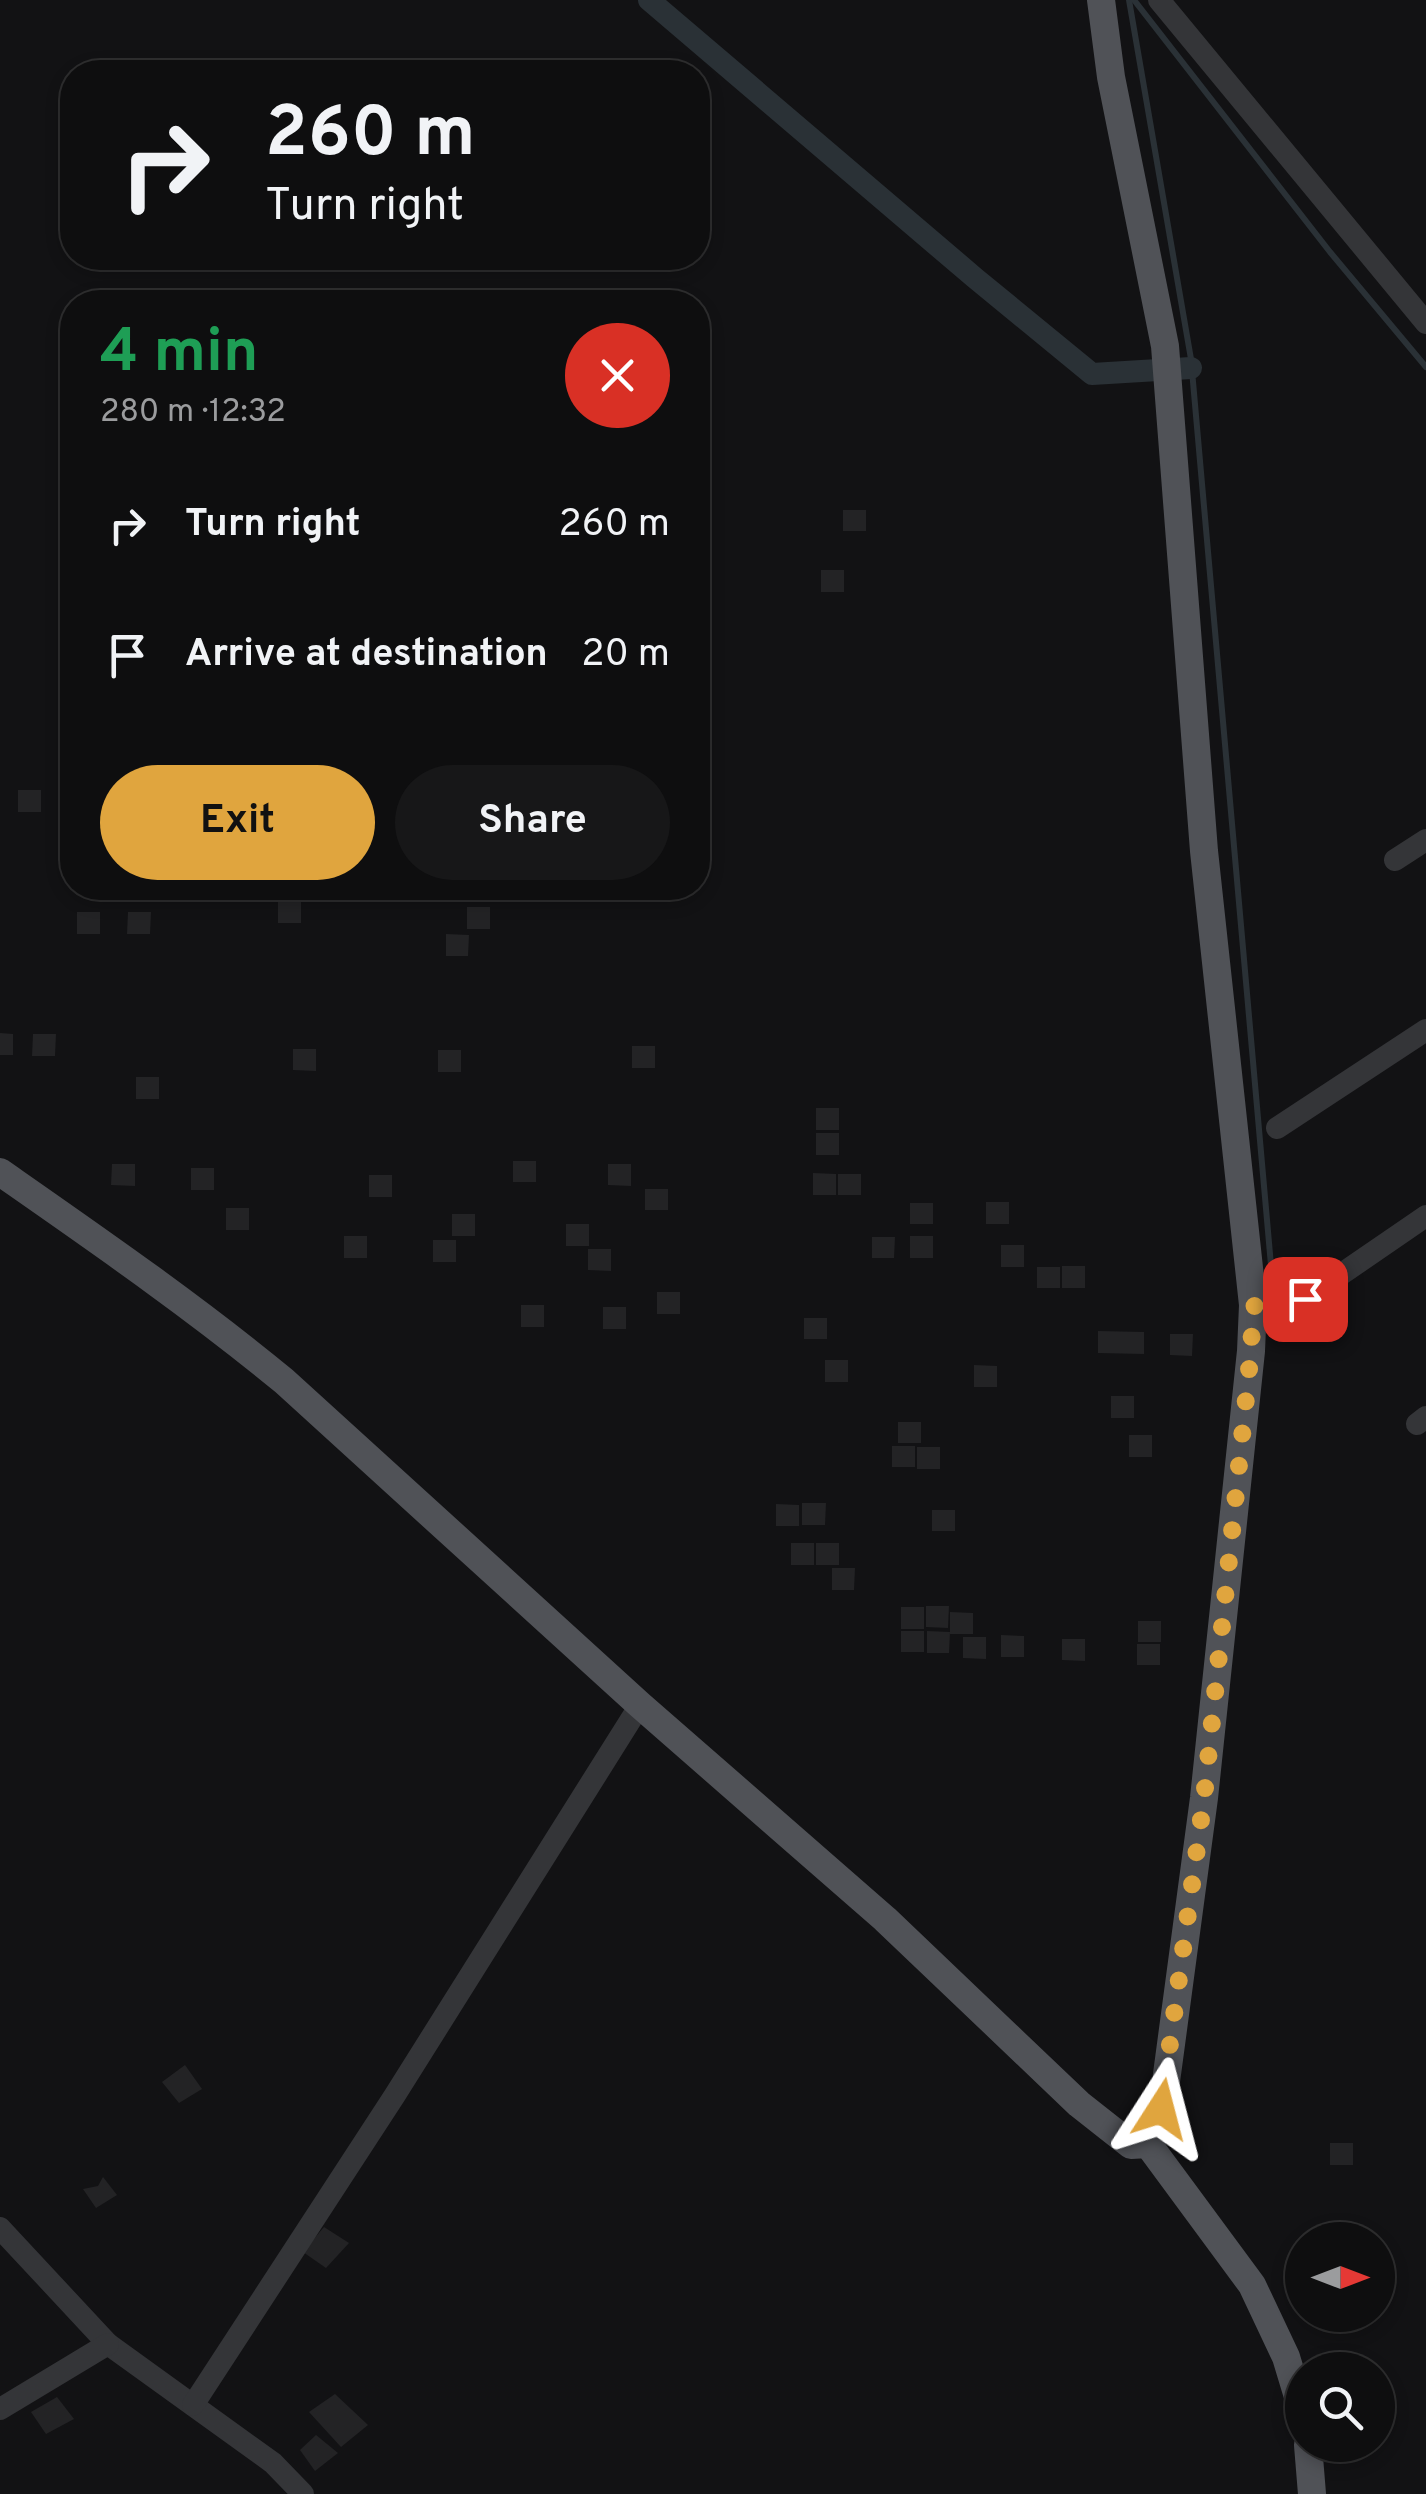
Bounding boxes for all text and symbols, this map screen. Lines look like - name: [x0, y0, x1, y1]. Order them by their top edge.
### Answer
- text: 260 m: [265, 92, 476, 181]
- icon: right: [100, 100, 230, 230]
- text: Turn right: [265, 179, 464, 236]
- text: 4 min: [100, 317, 259, 393]
- button: close: [565, 323, 670, 428]
- text: 280 m · 12:32: [100, 393, 286, 433]
- icon: right: [100, 498, 155, 553]
- text: Turn right: [185, 501, 360, 550]
- text: 260 m: [559, 501, 670, 550]
- icon: arrive: [100, 628, 155, 683]
- text: Arrive at destination: [185, 631, 548, 680]
- text: 20 m: [581, 631, 670, 680]
- button: Exit: [100, 765, 375, 880]
- button: Share: [395, 765, 670, 880]
- pin: [1263, 1257, 1348, 1342]
- icon: arrive: [1278, 1272, 1333, 1327]
- position arrow: [1109, 2057, 1213, 2161]
- north arrow: [1285, 2222, 1395, 2332]
- map controls: [1285, 2222, 1395, 2462]
- button: search: [1285, 2352, 1395, 2462]

